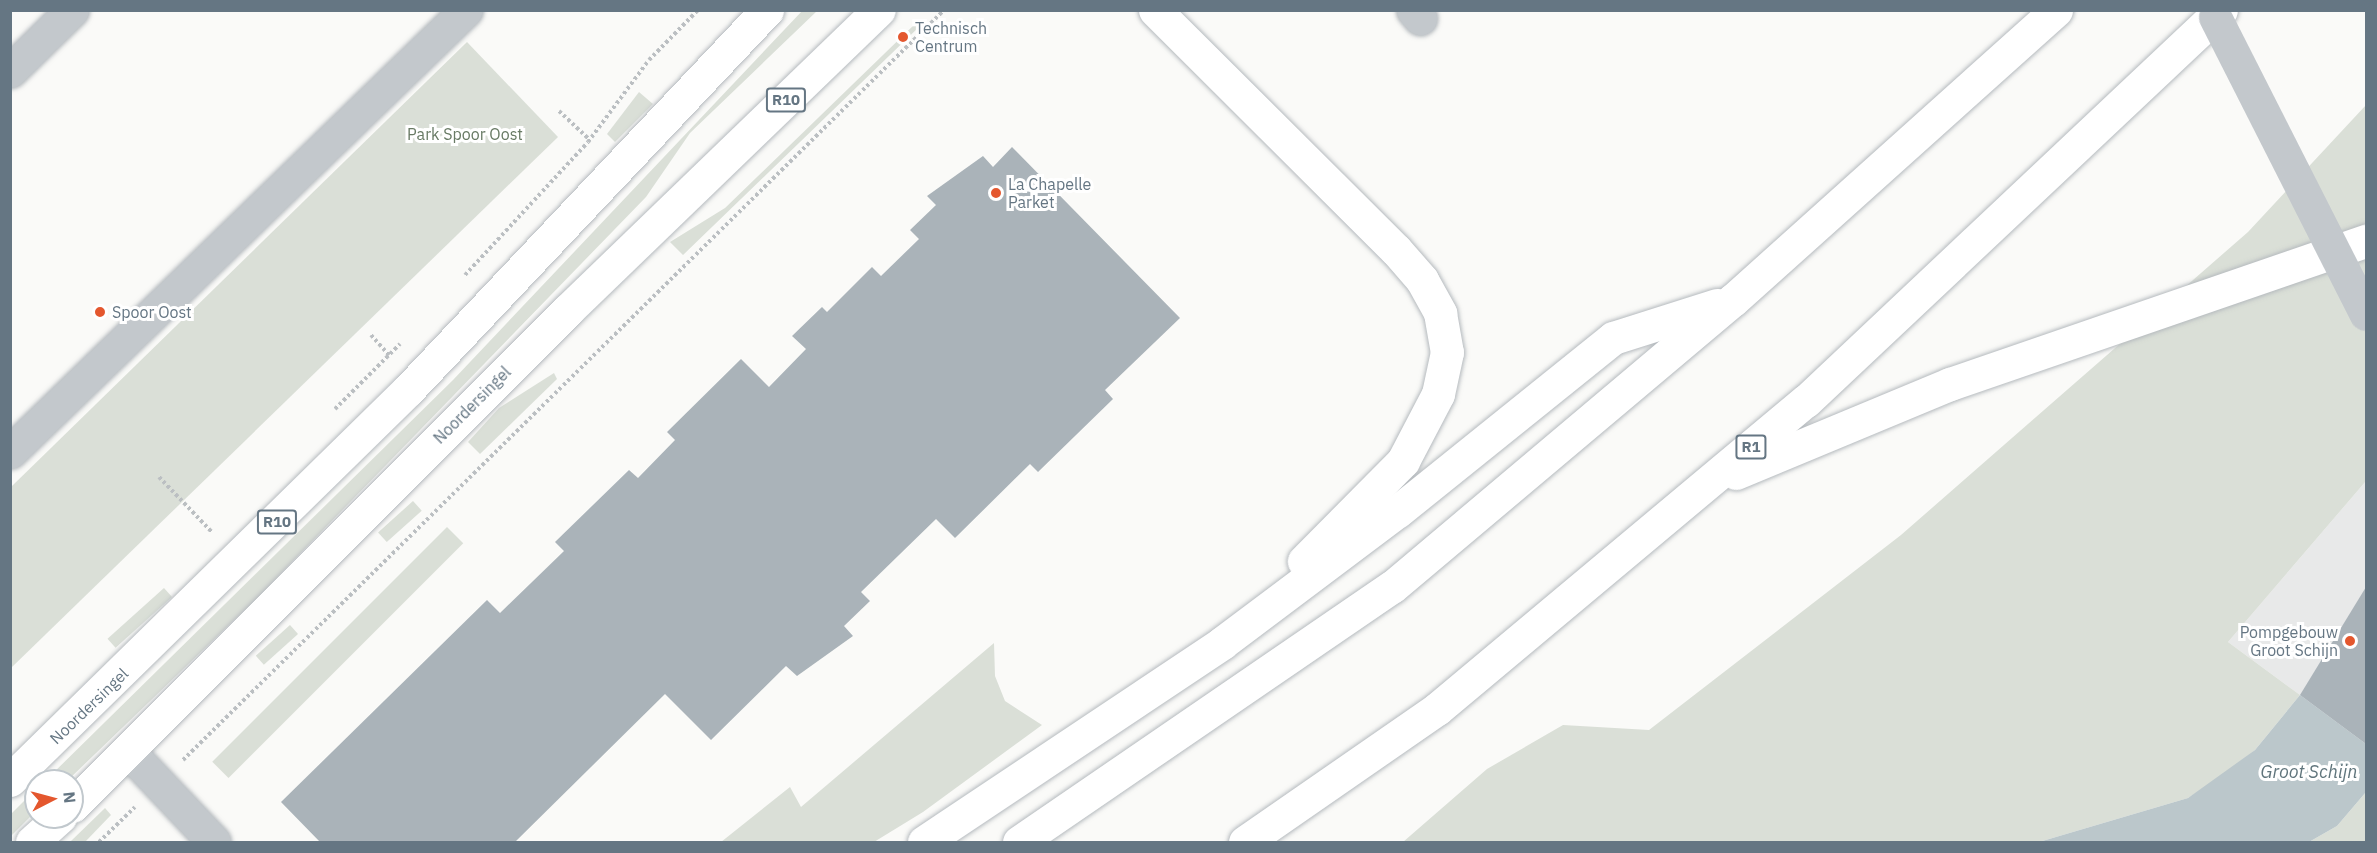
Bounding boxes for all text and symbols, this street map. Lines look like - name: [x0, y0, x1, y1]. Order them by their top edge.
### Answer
- place label: Technisch Centrum: [915, 18, 987, 56]
- marker: Technisch Centrum: [896, 30, 910, 44]
- road number: R10: [765, 88, 807, 112]
- park label: Park Spoor Oost: [407, 124, 523, 144]
- place label: La Chapelle Parket: [1008, 174, 1091, 212]
- marker: La Chapelle Parket: [989, 186, 1003, 200]
- place label: Spoor Oost: [112, 302, 192, 322]
- marker: Spoor Oost: [93, 305, 107, 319]
- street label: Noordersingel: [429, 362, 515, 448]
- road number: R1: [1734, 435, 1768, 459]
- road number: R10: [256, 510, 298, 534]
- place label: Pompgebouw Groot Schijn: [2240, 622, 2338, 660]
- marker: Pompgebouw Groot Schijn: [2343, 634, 2357, 648]
- street label: Noordersingel: [46, 664, 132, 748]
- water label: Groot Schijn: [2261, 761, 2357, 783]
- north arrow: [24, 769, 84, 829]
- text: N: [59, 791, 80, 804]

